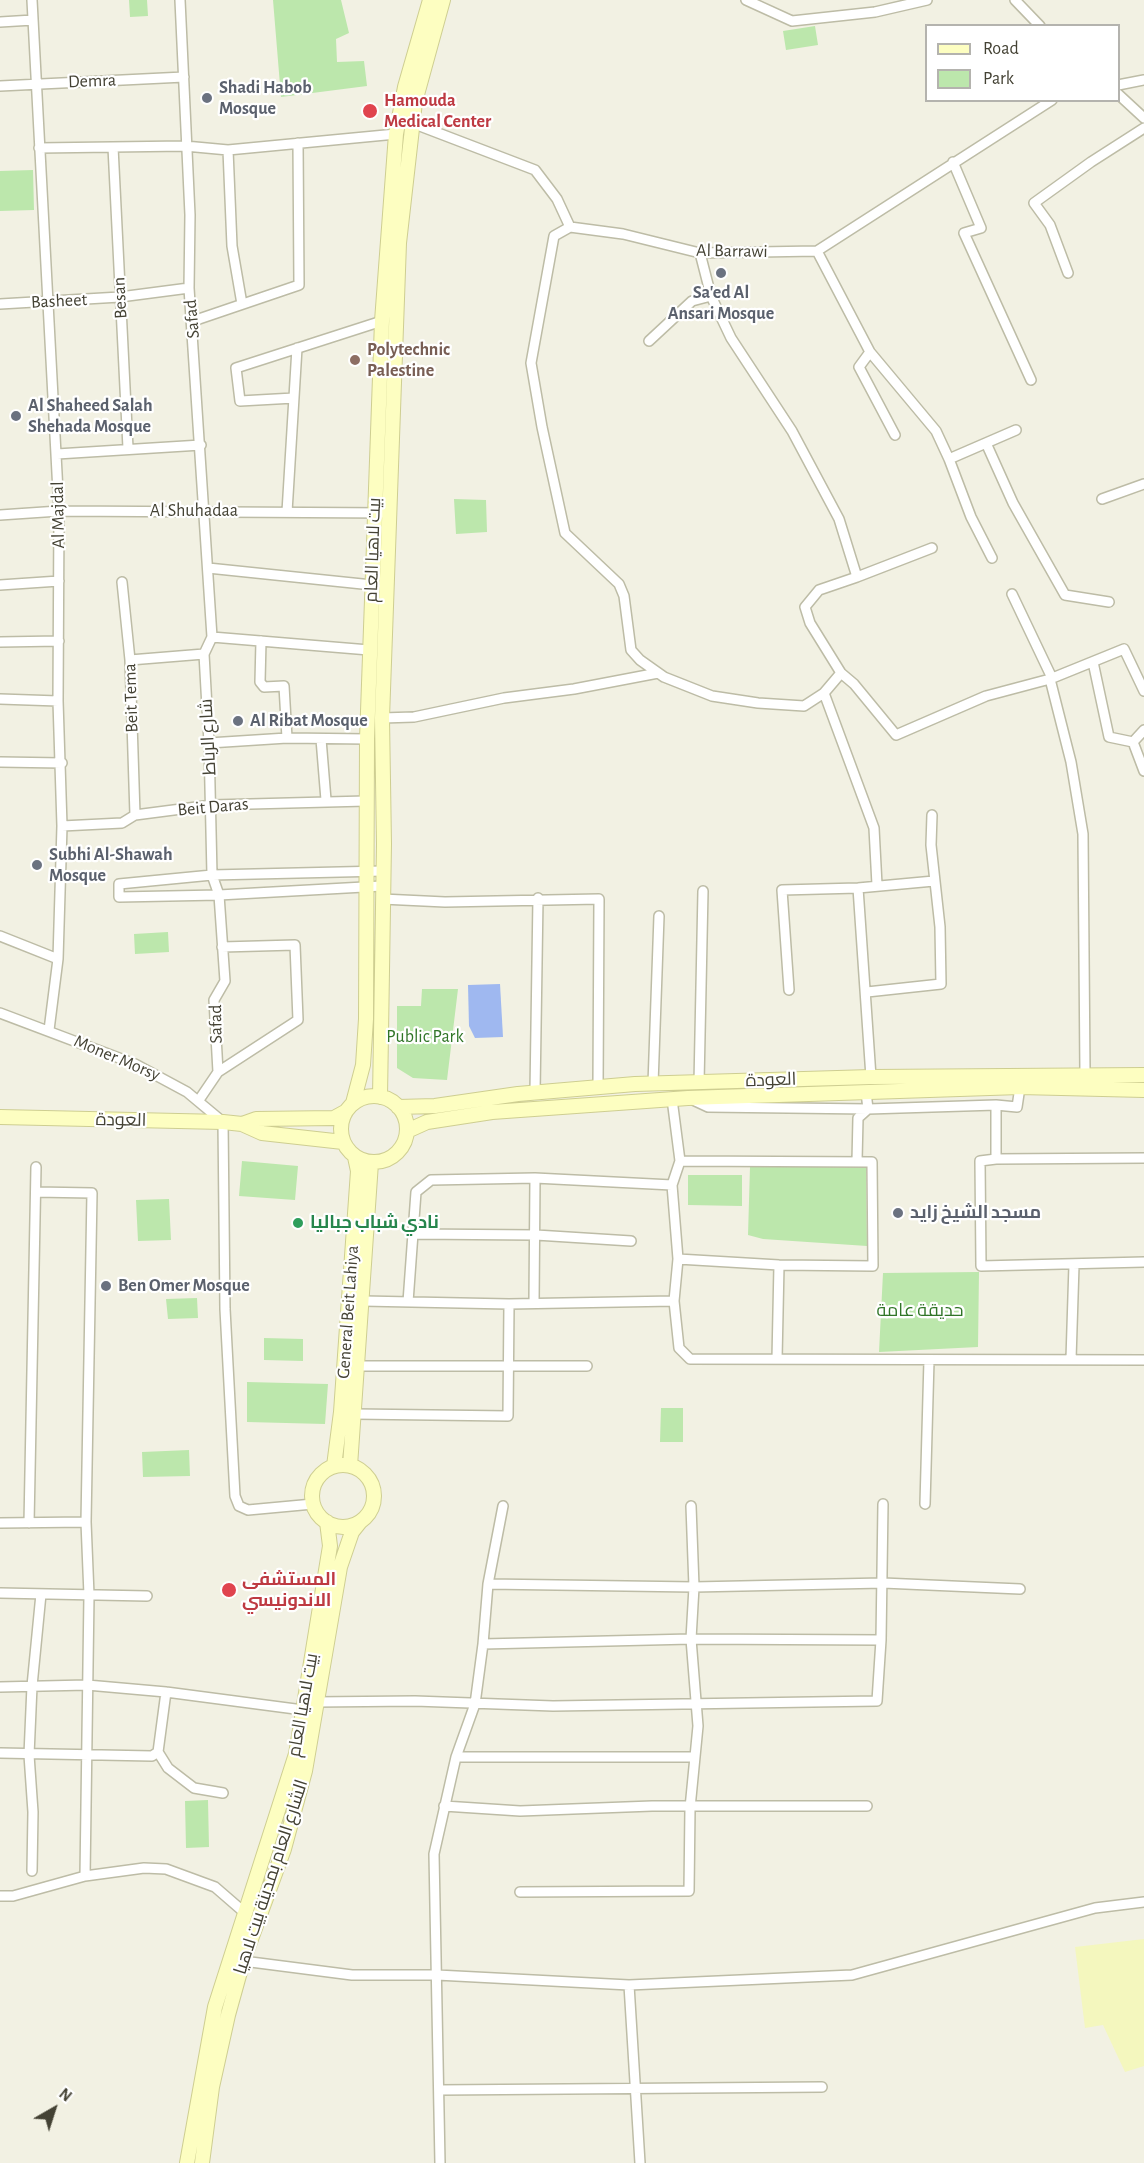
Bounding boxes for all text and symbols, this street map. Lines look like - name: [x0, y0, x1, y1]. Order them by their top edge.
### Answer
- legend: [925, 24, 1120, 102]
- text: Road: [983, 40, 1019, 58]
- street label: Demra: [68, 69, 116, 93]
- text: Park: [983, 70, 1014, 88]
- place label: Shadi Habob Mosque: [219, 77, 312, 119]
- place label: Hamouda Medical Center: [384, 90, 491, 132]
- marker: Shadi Habob Mosque: [200, 91, 214, 105]
- marker: Hamouda Medical Center: [361, 102, 379, 120]
- street label: Al Barrawi: [696, 240, 768, 262]
- marker: Sa'ed Al Ansari Mosque: [714, 266, 728, 280]
- street label: Besan: [108, 277, 132, 319]
- place label: Sa'ed Al Ansari Mosque: [668, 282, 774, 324]
- street label: Basheet: [30, 289, 88, 313]
- street label: Safad: [180, 299, 204, 339]
- place label: Polytechnic Palestine: [367, 339, 450, 382]
- marker: Polytechnic Palestine: [348, 353, 362, 367]
- place label: Al Shaheed Salah Shehada Mosque: [28, 395, 153, 438]
- marker: Al Shaheed Salah Shehada Mosque: [9, 409, 23, 423]
- street label: Al Majdal: [47, 481, 69, 549]
- street label: بيت لاهيا العام: [360, 497, 386, 603]
- street label: Al Shuhadaa: [150, 500, 238, 522]
- street label: Beit Tema: [119, 663, 143, 733]
- street label: شارع الرباط: [195, 698, 221, 776]
- place label: Al Ribat Mosque: [250, 710, 368, 732]
- marker: Al Ribat Mosque: [231, 714, 245, 728]
- street label: Beit Daras: [177, 793, 249, 821]
- place label: Subhi Al-Shawah Mosque: [49, 844, 173, 886]
- marker: Subhi Al-Shawah Mosque: [30, 858, 44, 872]
- street label: Safad: [205, 1004, 227, 1044]
- park label: Public Park: [386, 1026, 464, 1048]
- street label: Moner Morsy: [71, 1030, 163, 1086]
- street label: العودة: [745, 1068, 797, 1092]
- street label: العودة: [95, 1109, 147, 1131]
- place label: مسجد الشيخ زايد: [910, 1202, 1041, 1224]
- marker: مسجد الشيخ زايد: [891, 1206, 905, 1220]
- place label: نادي شباب جباليا: [310, 1212, 439, 1234]
- marker: نادي شباب جباليا: [291, 1216, 305, 1230]
- street label: General Beit Lahiya: [333, 1245, 363, 1379]
- place label: Ben Omer Mosque: [118, 1275, 250, 1297]
- marker: Ben Omer Mosque: [99, 1279, 113, 1293]
- park label: حديقة عامة: [876, 1300, 964, 1322]
- place label: المستشفى الاندونيسي: [242, 1569, 336, 1612]
- marker: المستشفى الاندونيسي: [220, 1581, 238, 1599]
- street label: بيت لاهيا العام: [283, 1651, 323, 1759]
- street label: الشارع العام بمدينة بيت لاهيا: [229, 1777, 313, 1977]
- north arrow: [24, 2079, 84, 2139]
- text: N: [56, 2085, 75, 2105]

